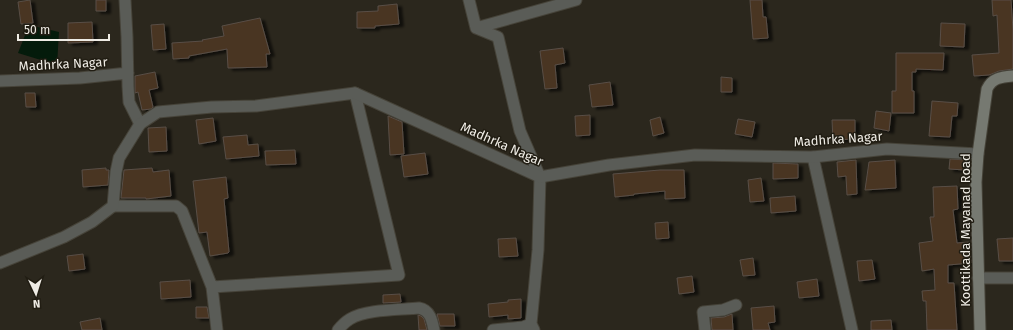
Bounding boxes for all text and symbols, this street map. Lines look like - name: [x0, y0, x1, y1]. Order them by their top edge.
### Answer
- scale bar: [18, 16, 109, 42]
- text: 50 m: [24, 23, 50, 37]
- street label: Madhrka Nagar: [18, 54, 108, 74]
- street label: Madhrka Nagar: [458, 119, 546, 169]
- street label: Madhrka Nagar: [793, 128, 883, 150]
- street label: Koottikada Mayanad Road: [958, 153, 973, 307]
- north arrow: [16, 274, 56, 314]
- text: N: [33, 297, 41, 310]

